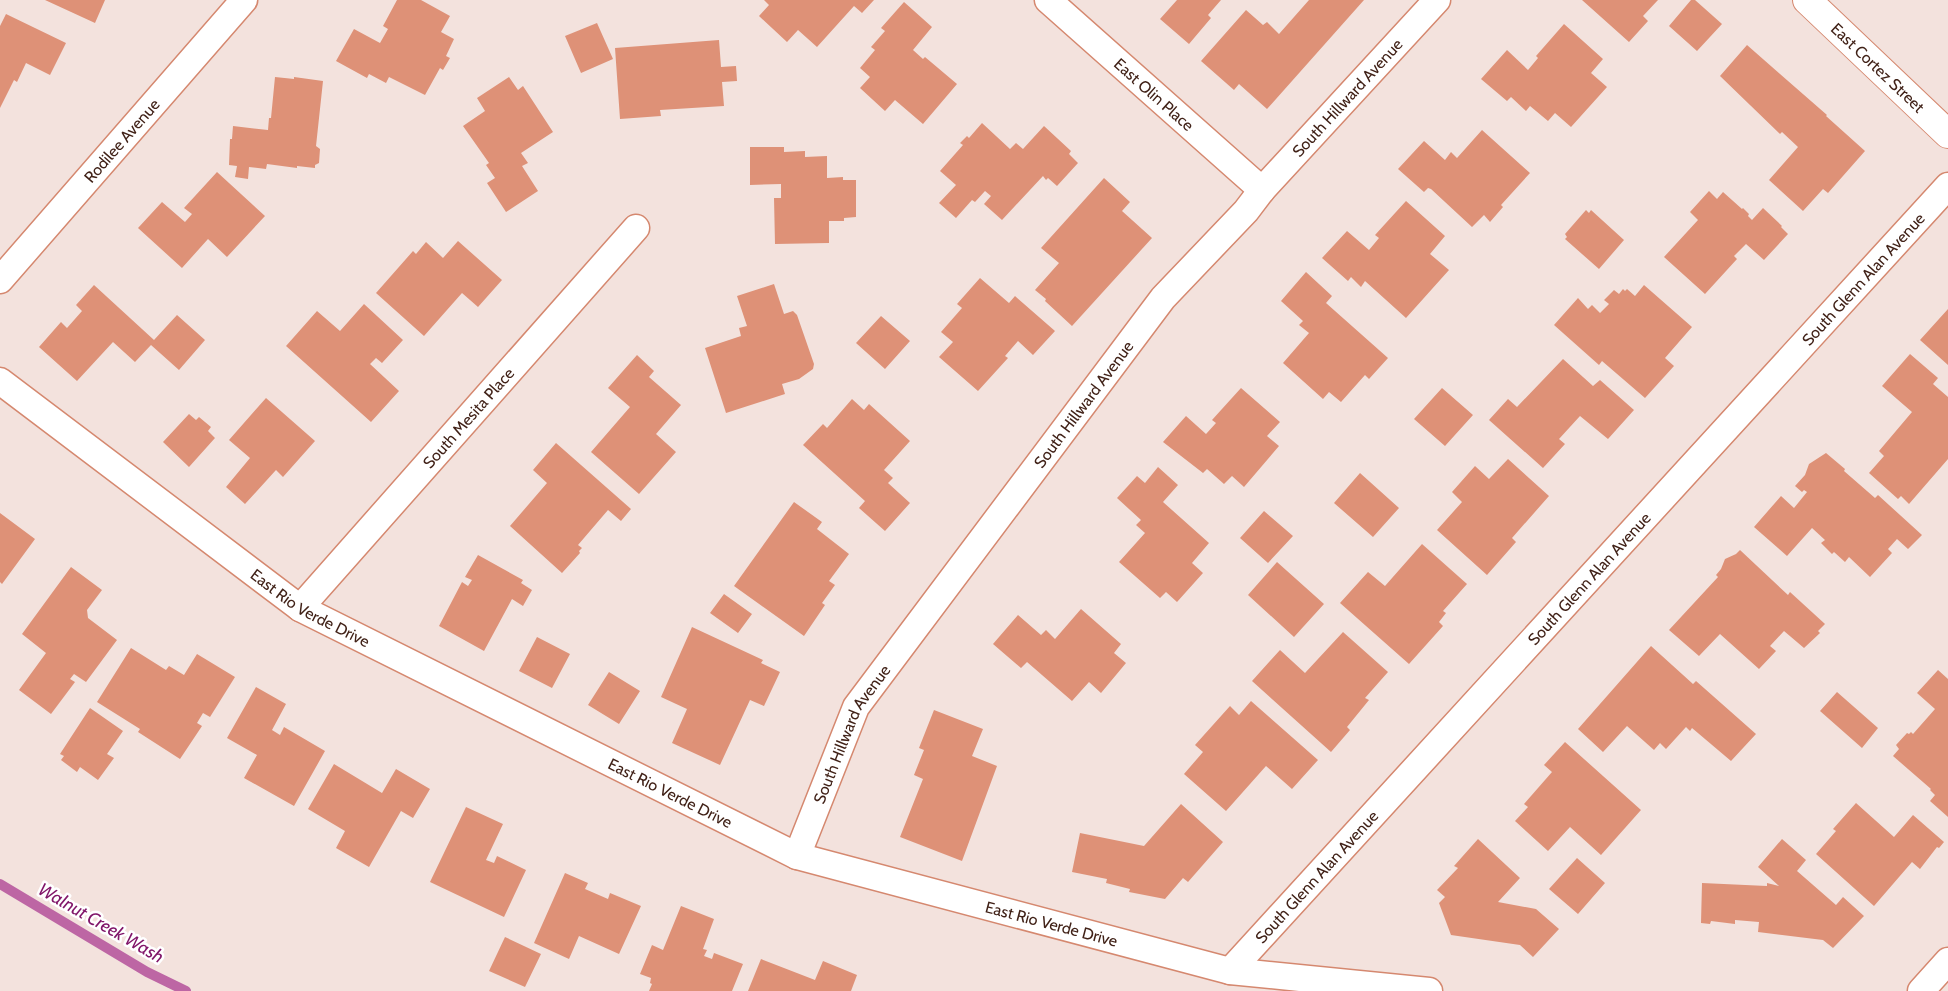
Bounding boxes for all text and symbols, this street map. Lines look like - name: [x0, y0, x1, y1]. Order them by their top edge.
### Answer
- street label: East Cortez Street: [1827, 19, 1929, 117]
- street label: South Hillward Avenue: [1288, 35, 1407, 161]
- street label: East Olin Place: [1110, 54, 1198, 135]
- street label: Rodilee Avenue: [80, 95, 164, 187]
- street label: South Glenn Alan Avenue: [1798, 209, 1929, 349]
- street label: South Hillward Avenue: [1030, 337, 1137, 472]
- street label: South Mesita Place: [419, 364, 518, 472]
- street label: South Glenn Alan Avenue: [1524, 509, 1655, 649]
- street label: East Rio Verde Drive: [247, 565, 373, 651]
- street label: South Hillward Avenue: [810, 661, 894, 807]
- street label: East Rio Verde Drive: [605, 754, 735, 832]
- street label: South Glenn Alan Avenue: [1251, 807, 1382, 947]
- water label: Walnut Creek Wash: [34, 878, 168, 968]
- street label: East Rio Verde Drive: [983, 897, 1120, 951]

